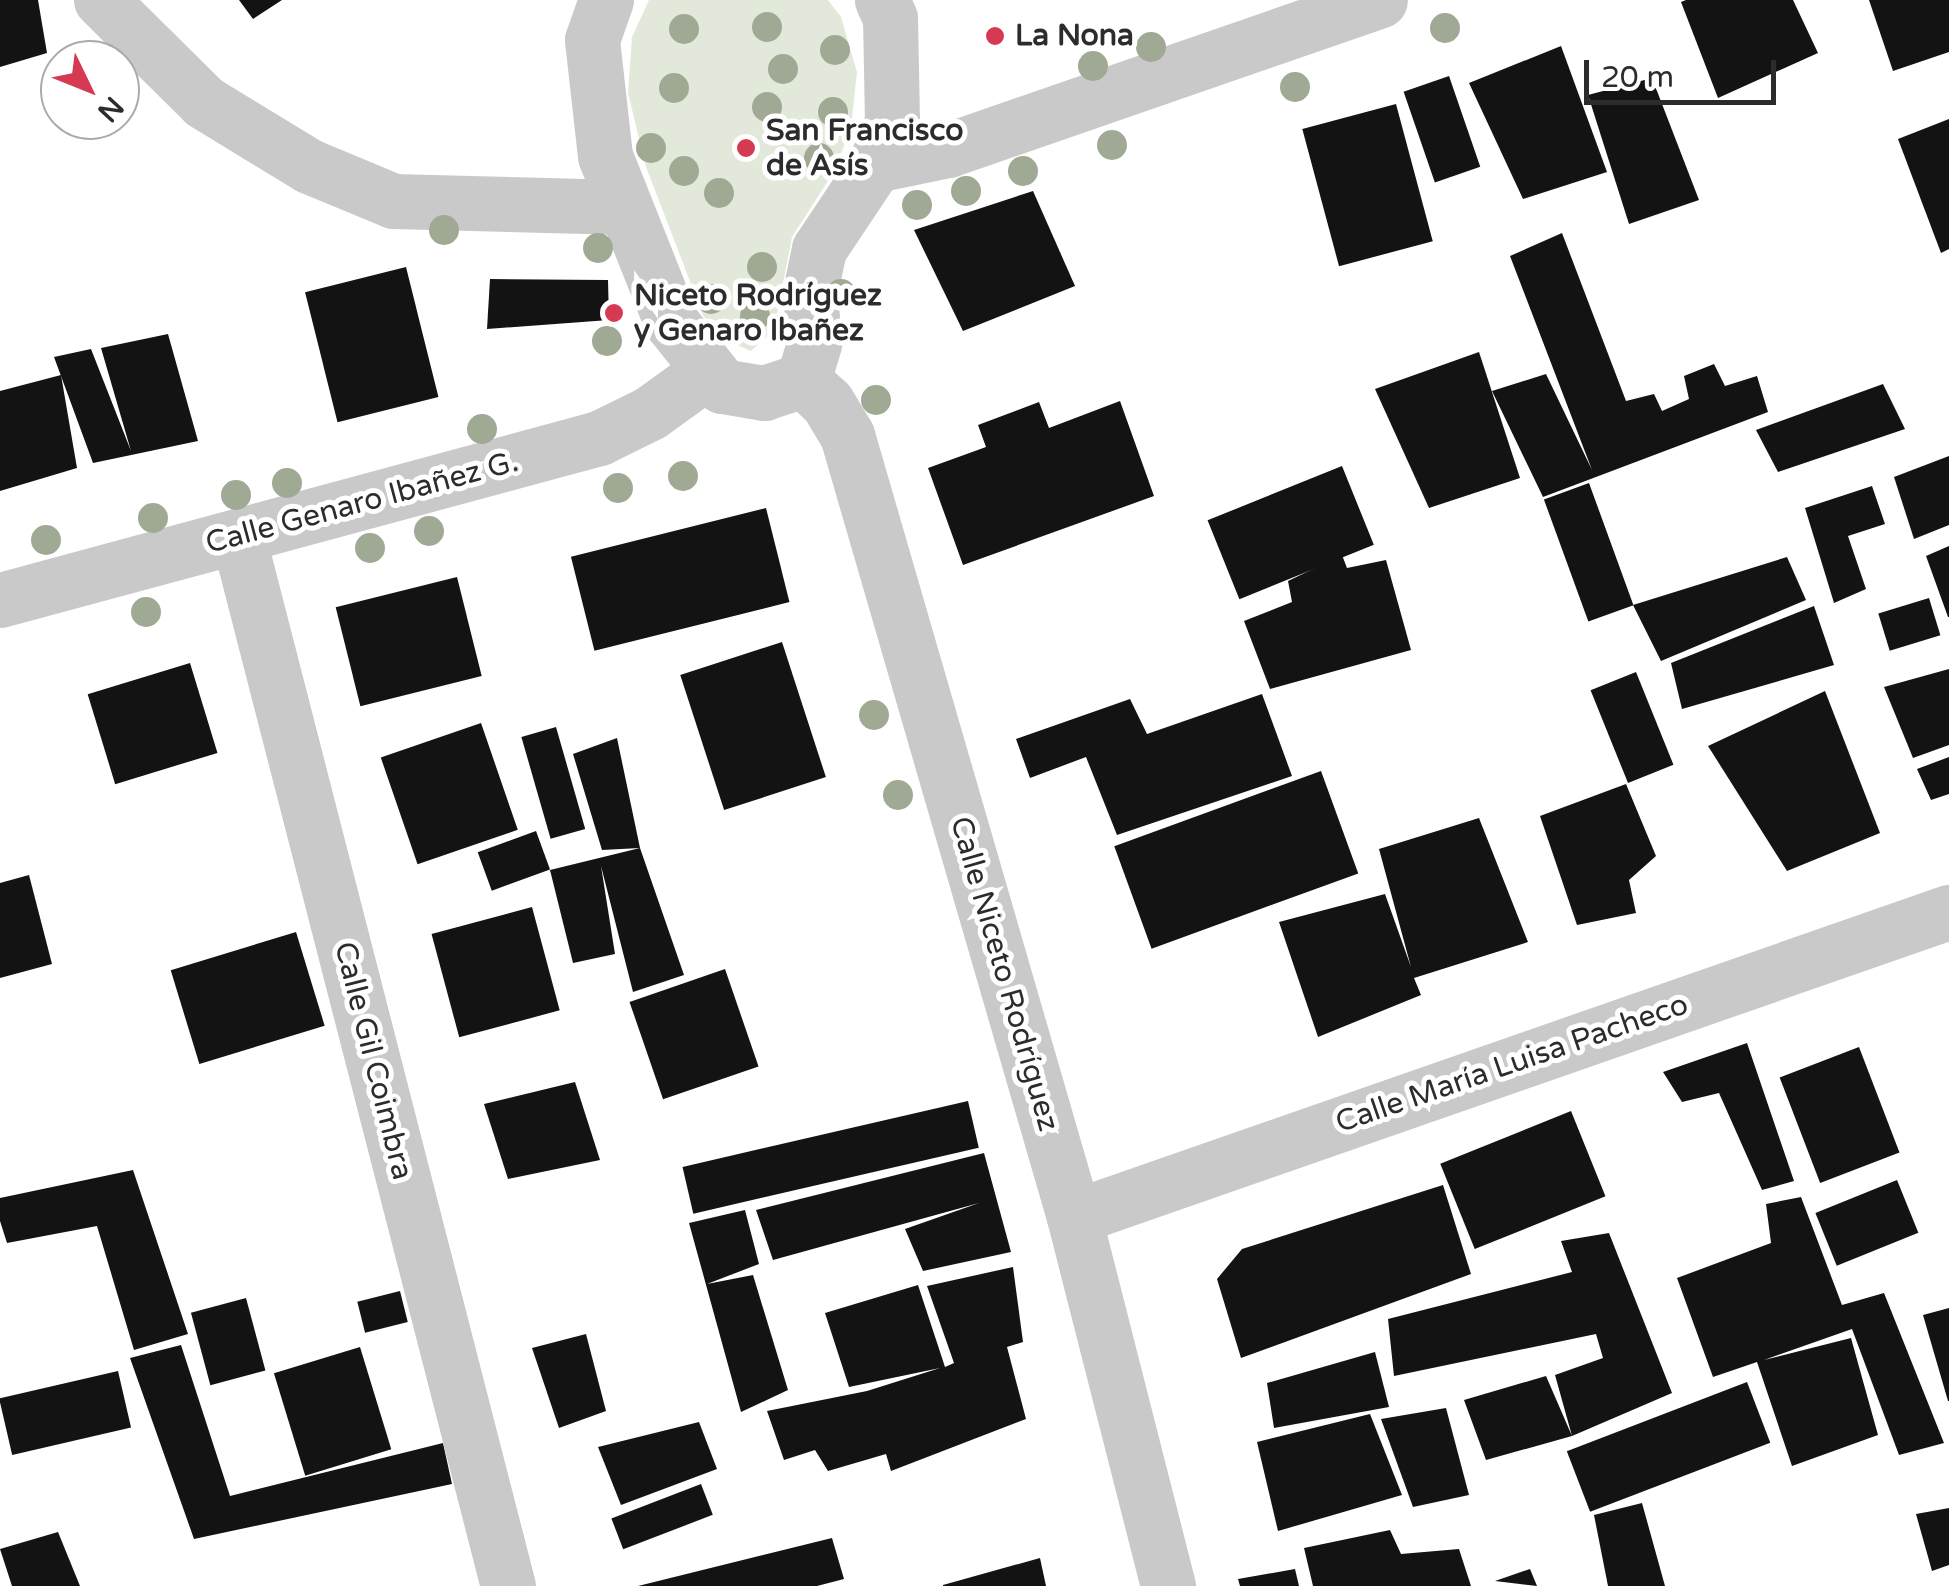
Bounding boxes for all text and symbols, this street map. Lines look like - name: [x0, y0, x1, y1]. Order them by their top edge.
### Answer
- place label: La Nona: [1015, 18, 1134, 54]
- marker: La Nona: [984, 25, 1006, 47]
- north arrow: [40, 40, 140, 140]
- scale bar: [1589, 40, 1782, 102]
- text: 20 m: [1601, 59, 1674, 96]
- text: N: [90, 89, 131, 129]
- place label: San Francisco de Asís: [766, 113, 963, 184]
- marker: San Francisco de Asís: [735, 137, 757, 159]
- place label: Niceto Rodríguez y Genaro Ibañez: [634, 278, 882, 348]
- marker: Niceto Rodríguez y Genaro Ibañez: [603, 302, 625, 324]
- street label: Calle Genaro Ibañez G.: [202, 444, 522, 562]
- street label: Calle Niceto Rodríguez: [942, 813, 1066, 1135]
- street label: Calle Gil Coimbra: [326, 938, 420, 1184]
- street label: Calle María Luisa Pacheco: [1331, 987, 1693, 1141]

